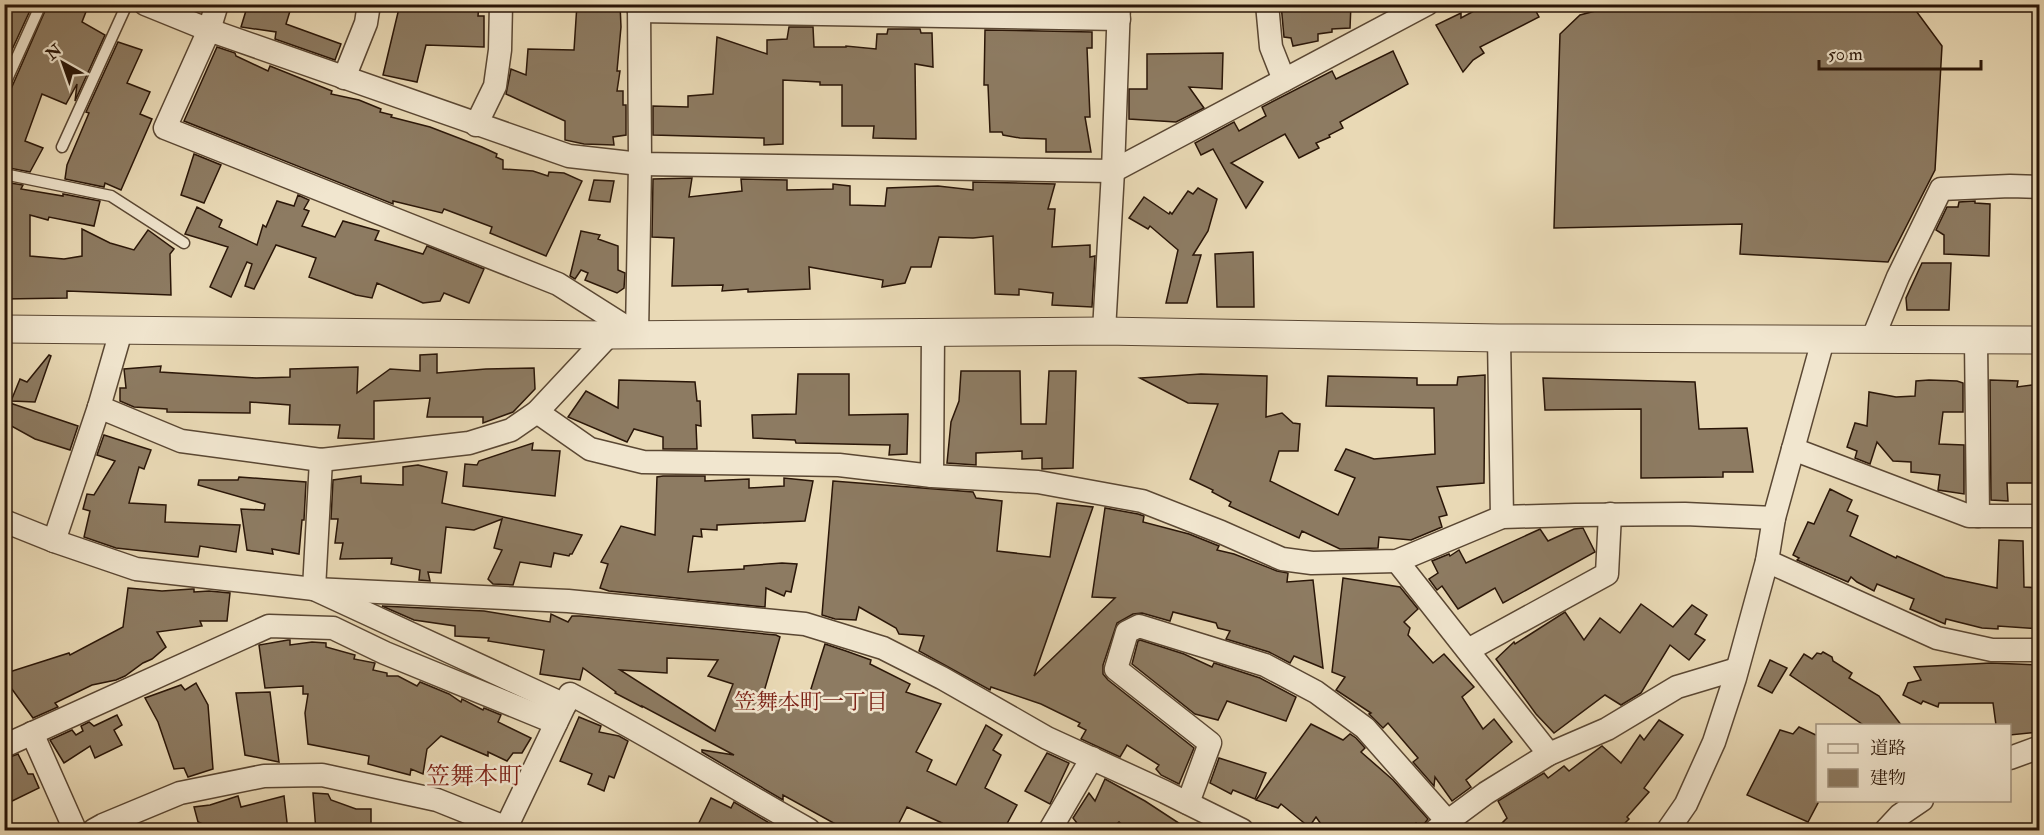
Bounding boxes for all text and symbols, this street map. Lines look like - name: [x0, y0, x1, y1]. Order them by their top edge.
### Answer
- north arrow: [33, 33, 93, 93]
- scale bar: [1819, 33, 1981, 71]
- text: N: [41, 40, 66, 65]
- text: 50 m: [1828, 43, 1863, 66]
- district label: 笠舞本町一丁目: [734, 688, 888, 716]
- legend: [1816, 724, 2011, 802]
- text: 道路: [1870, 737, 1906, 760]
- district label: 笠舞本町: [426, 761, 522, 792]
- text: 建物: [1870, 767, 1906, 790]

